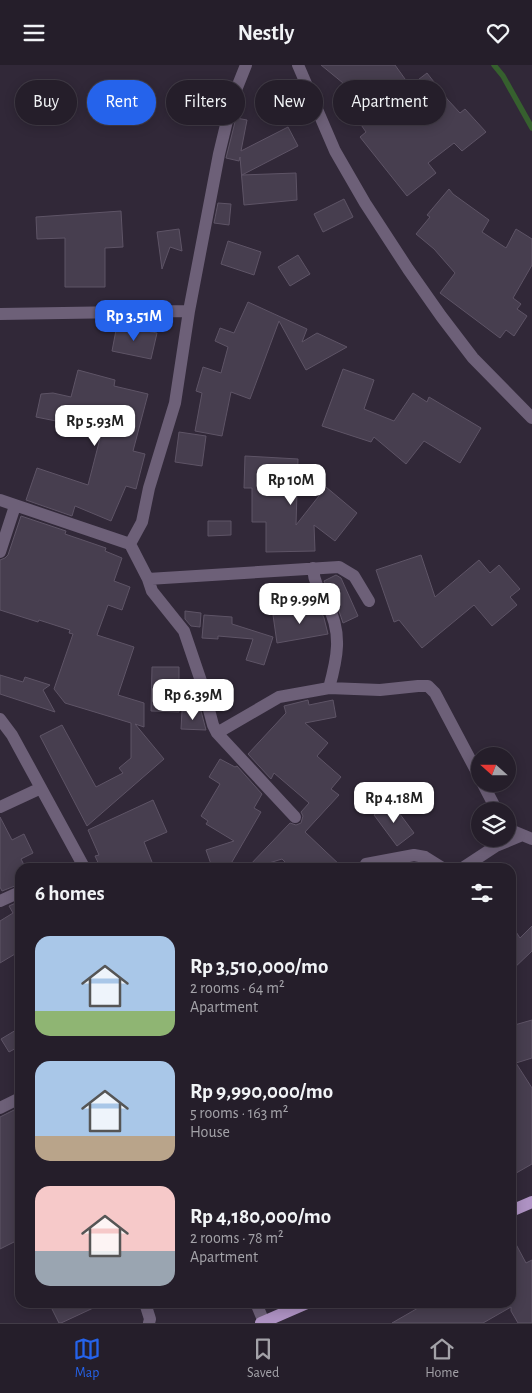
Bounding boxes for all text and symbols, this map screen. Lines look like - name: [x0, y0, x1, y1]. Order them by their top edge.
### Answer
- icon: menu: [20, 19, 48, 47]
- icon: heart: [484, 19, 512, 47]
- text: Nestly: [238, 22, 294, 44]
- chip: Buy: [15, 80, 77, 125]
- chip: Rent: [87, 80, 156, 125]
- chip: Filters: [166, 80, 245, 125]
- chip: New: [255, 80, 323, 125]
- chip: Apartment: [333, 80, 446, 125]
- pin: Rp 3.51M: [82, 299, 186, 342]
- text: Rp 3.51M: [106, 308, 162, 324]
- pin: Rp 5.93M: [43, 405, 147, 447]
- text: Rp 5.93M: [66, 413, 124, 429]
- pin: Rp 10M: [250, 463, 332, 506]
- text: Rp 10M: [268, 472, 314, 488]
- pin: Rp 9.99M: [248, 583, 352, 625]
- text: Rp 9.99M: [270, 591, 330, 607]
- pin: Rp 6.39M: [141, 679, 245, 721]
- text: Rp 6.39M: [164, 687, 222, 703]
- north arrow: [471, 747, 516, 793]
- map controls: [471, 747, 516, 847]
- pin: Rp 4.18M: [342, 781, 446, 824]
- text: Rp 4.18M: [365, 790, 423, 806]
- button: layers: [471, 802, 516, 847]
- icon: filters: [468, 879, 496, 907]
- text: 6 homes: [35, 883, 105, 904]
- icon: home: [75, 956, 135, 1016]
- text: Rp 3,510,000/mo: [190, 956, 328, 977]
- text: 2 rooms · 64 m²: [190, 980, 285, 996]
- text: Apartment: [190, 999, 258, 1015]
- icon: home: [75, 1081, 135, 1141]
- text: Rp 9,990,000/mo: [190, 1081, 333, 1102]
- text: 5 rooms · 163 m²: [190, 1105, 288, 1121]
- text: House: [190, 1124, 230, 1140]
- icon: home: [75, 1206, 135, 1266]
- text: Rp 4,180,000/mo: [190, 1206, 331, 1227]
- text: 2 rooms · 78 m²: [190, 1230, 284, 1246]
- text: Apartment: [190, 1249, 258, 1265]
- tab: Map: [73, 1335, 101, 1382]
- tab: Saved: [247, 1335, 279, 1382]
- tab: Home: [425, 1335, 459, 1382]

